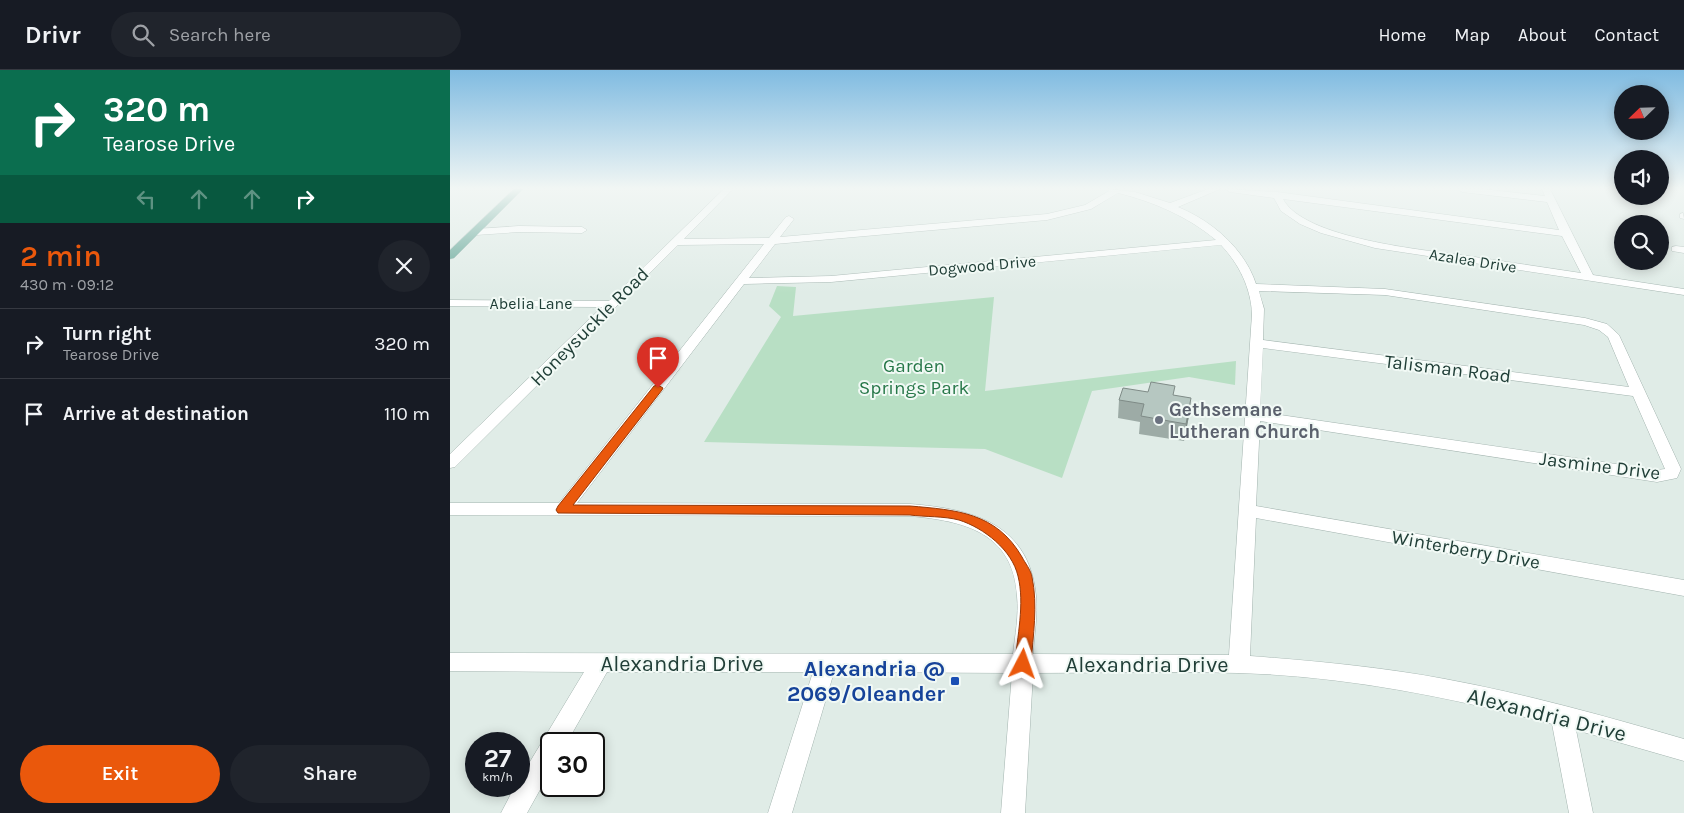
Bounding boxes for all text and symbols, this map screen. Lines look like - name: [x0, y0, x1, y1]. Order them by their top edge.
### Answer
- search box: [111, 12, 461, 57]
- text: Drivr: [25, 21, 81, 49]
- icon: search: [129, 21, 157, 49]
- text: Search here: [169, 24, 271, 46]
- text: Home: [1378, 24, 1426, 46]
- text: Map: [1454, 24, 1490, 46]
- text: About: [1518, 24, 1567, 46]
- text: Contact: [1595, 24, 1659, 46]
- north arrow: [1614, 85, 1669, 140]
- map controls: [1614, 85, 1669, 270]
- text: 320 m: [103, 89, 210, 130]
- icon: right: [20, 90, 85, 155]
- text: Tearose Drive: [103, 131, 235, 157]
- button: sound: [1614, 150, 1669, 205]
- icon: left: [132, 185, 160, 213]
- icon: ahead: [185, 185, 213, 213]
- icon: ahead: [238, 185, 266, 213]
- icon: right: [291, 185, 319, 213]
- button: search: [1614, 215, 1669, 270]
- text: 2 min: [20, 238, 102, 274]
- button: close: [378, 240, 430, 292]
- street label: Azalea Drive: [1428, 244, 1518, 277]
- street label: Dogwood Drive: [927, 251, 1037, 280]
- street label: Honeysuckle Road: [526, 263, 654, 391]
- text: 430 m · 09:12: [20, 275, 114, 294]
- street label: Abelia Lane: [490, 294, 572, 313]
- text: Turn right: [63, 323, 152, 345]
- icon: right: [20, 330, 48, 358]
- text: 320 m: [374, 333, 430, 355]
- pin: [637, 337, 679, 388]
- icon: arrive: [644, 344, 672, 372]
- text: Tearose Drive: [63, 345, 159, 364]
- street label: Talisman Road: [1383, 350, 1512, 388]
- park label: Garden Springs Park: [859, 355, 969, 399]
- place label: Gethsemane Lutheran Church: [1169, 399, 1320, 443]
- icon: arrive: [20, 400, 48, 428]
- text: Arrive at destination: [63, 403, 249, 425]
- text: 110 m: [384, 403, 430, 425]
- marker: Gethsemane Lutheran Church: [1153, 414, 1165, 426]
- street label: Jasmine Drive: [1538, 448, 1662, 484]
- street label: Winterberry Drive: [1390, 526, 1542, 574]
- position arrow: [996, 637, 1048, 689]
- street label: Alexandria Drive: [601, 651, 764, 677]
- street label: Alexandria Drive: [1066, 652, 1229, 678]
- place label: Alexandria @ 2069/Oleander: [787, 656, 945, 707]
- marker: Alexandria @ 2069/Oleander: [949, 675, 961, 687]
- street label: Alexandria Drive: [1465, 683, 1629, 747]
- speed limit sign: 30: [540, 732, 605, 797]
- text: 27: [484, 744, 511, 773]
- button: Exit: [20, 745, 220, 803]
- button: Share: [230, 745, 430, 803]
- text: km/h: [482, 770, 513, 784]

